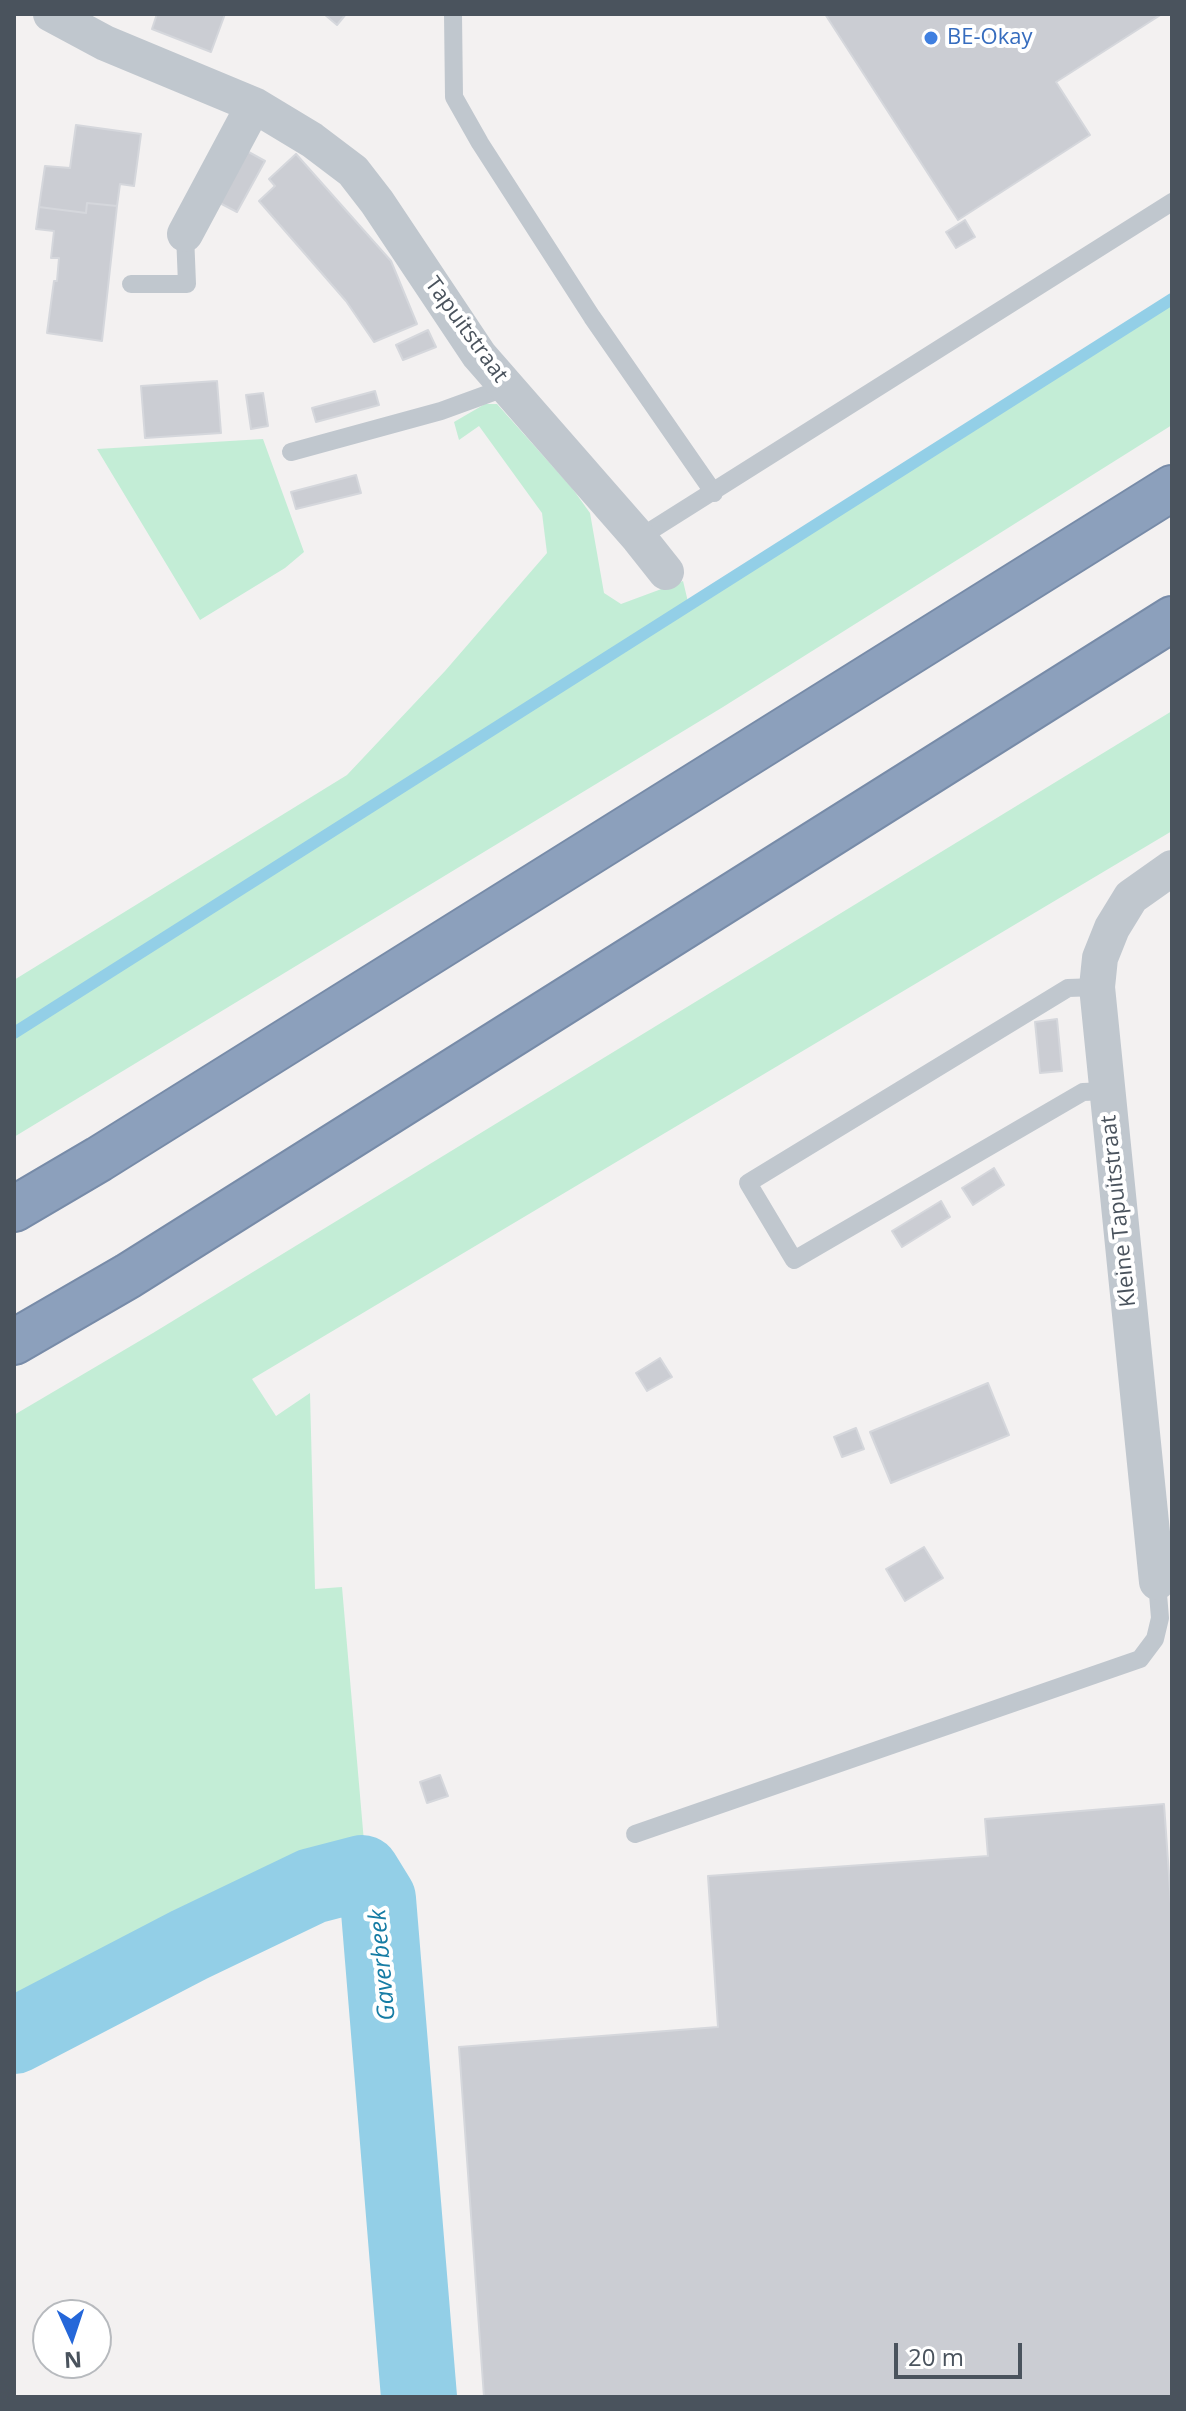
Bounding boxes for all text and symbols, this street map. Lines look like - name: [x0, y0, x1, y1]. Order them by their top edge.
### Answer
- place label: BE-Okay: [947, 25, 1032, 51]
- marker: BE-Okay: [922, 29, 940, 47]
- street label: Tapuitstraat: [419, 272, 513, 388]
- street label: Kleine Tapuitstraat: [1096, 1114, 1142, 1308]
- water label: Gaverbeek: [364, 1908, 402, 2022]
- north arrow: [32, 2299, 112, 2379]
- scale bar: [898, 2327, 1026, 2377]
- text: 20 m: [908, 2340, 964, 2373]
- text: N: [63, 2346, 83, 2376]

